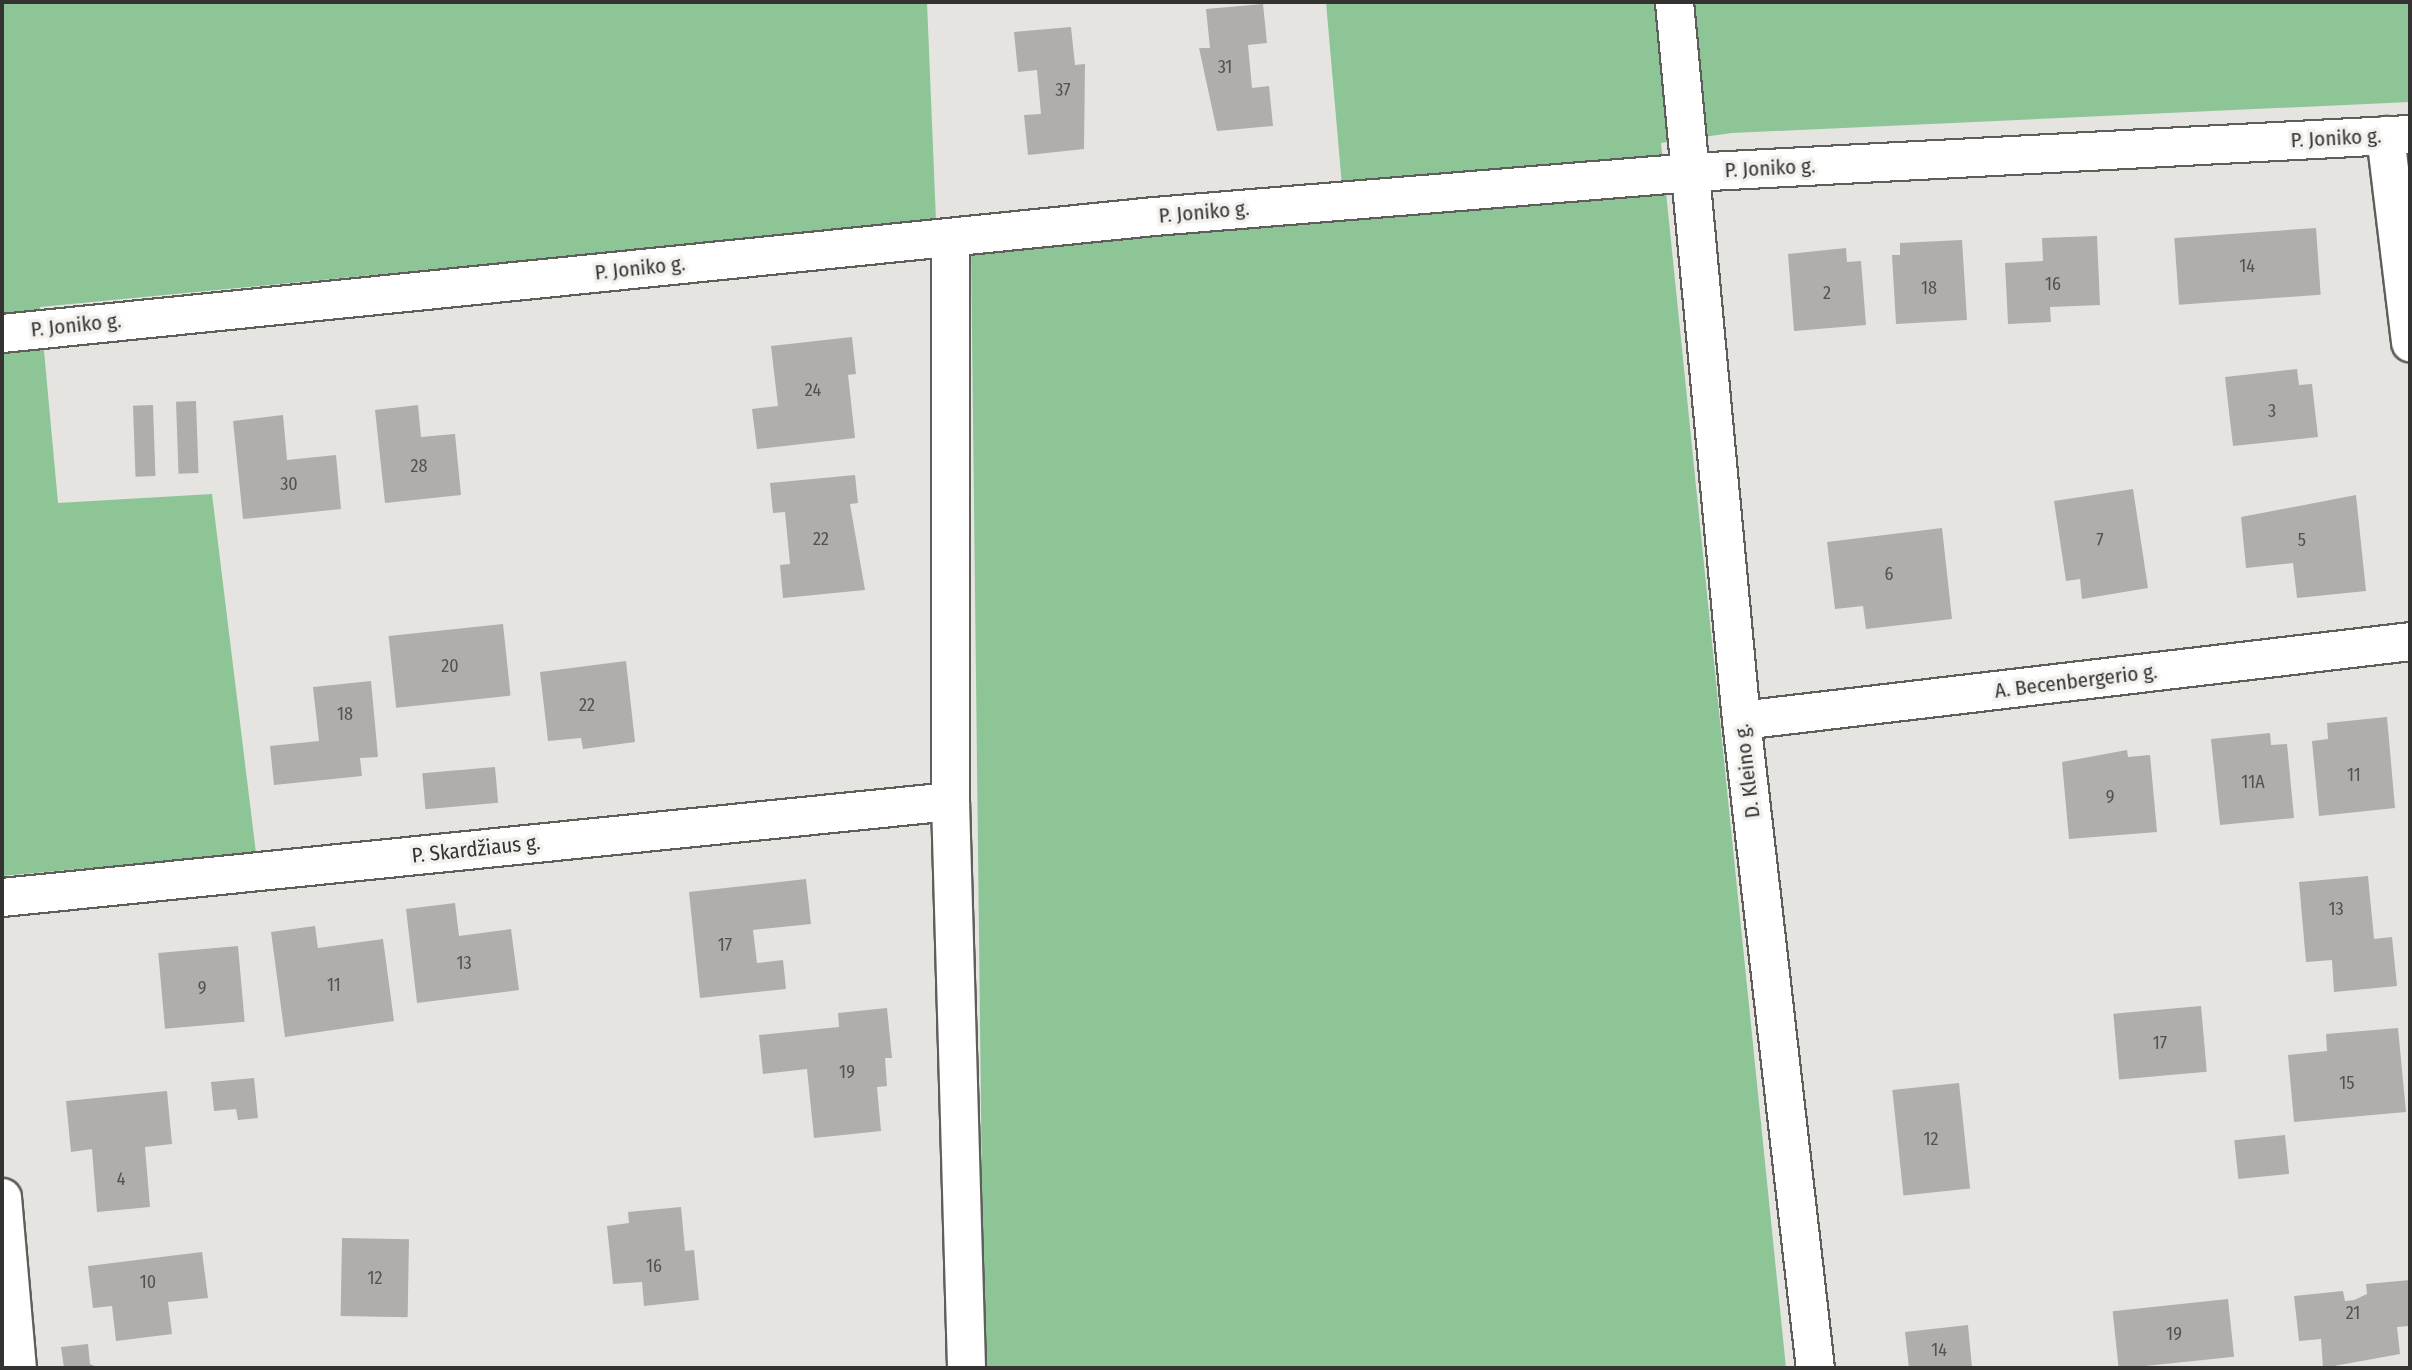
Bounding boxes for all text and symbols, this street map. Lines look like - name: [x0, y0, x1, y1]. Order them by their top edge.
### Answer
- house number: 31: [1218, 56, 1232, 78]
- house number: 37: [1055, 79, 1071, 101]
- street label: P. Joniko g.: [2290, 123, 2382, 153]
- street label: P. Joniko g.: [1724, 153, 1816, 183]
- street label: P. Joniko g.: [1158, 195, 1250, 229]
- street label: P. Joniko g.: [593, 251, 687, 285]
- house number: 14: [2239, 255, 2255, 277]
- house number: 16: [2045, 273, 2061, 295]
- house number: 18: [1921, 277, 1937, 299]
- house number: 2: [1823, 282, 1831, 304]
- street label: P. Joniko g.: [29, 308, 123, 342]
- house number: 24: [805, 379, 821, 401]
- house number: 3: [2268, 400, 2276, 422]
- house number: 28: [411, 455, 427, 477]
- house number: 30: [280, 473, 298, 495]
- house number: 22: [813, 528, 829, 550]
- house number: 7: [2096, 529, 2104, 551]
- house number: 5: [2298, 529, 2306, 551]
- house number: 6: [1885, 563, 1893, 585]
- house number: 20: [441, 655, 459, 677]
- street label: A. Becenbergerio g.: [1993, 659, 2159, 703]
- house number: 22: [579, 694, 595, 716]
- house number: 18: [337, 703, 353, 725]
- street label: D. Kleino g.: [1729, 722, 1765, 820]
- house number: 11: [2347, 764, 2361, 786]
- house number: 11A: [2241, 771, 2265, 793]
- house number: 9: [2106, 786, 2114, 808]
- street label: P. Skardžiaus g.: [410, 830, 542, 868]
- house number: 13: [2328, 898, 2344, 920]
- house number: 17: [718, 934, 732, 956]
- house number: 13: [456, 952, 472, 974]
- house number: 11: [327, 974, 341, 996]
- house number: 9: [198, 977, 206, 999]
- house number: 17: [2153, 1032, 2167, 1054]
- house number: 19: [839, 1061, 855, 1083]
- house number: 15: [2339, 1072, 2355, 1094]
- house number: 12: [1924, 1128, 1938, 1150]
- house number: 4: [117, 1168, 125, 1190]
- house number: 16: [646, 1255, 662, 1277]
- house number: 12: [368, 1267, 382, 1289]
- house number: 10: [140, 1271, 156, 1293]
- house number: 21: [2346, 1302, 2360, 1324]
- house number: 19: [2166, 1323, 2182, 1345]
- house number: 14: [1931, 1339, 1947, 1361]

